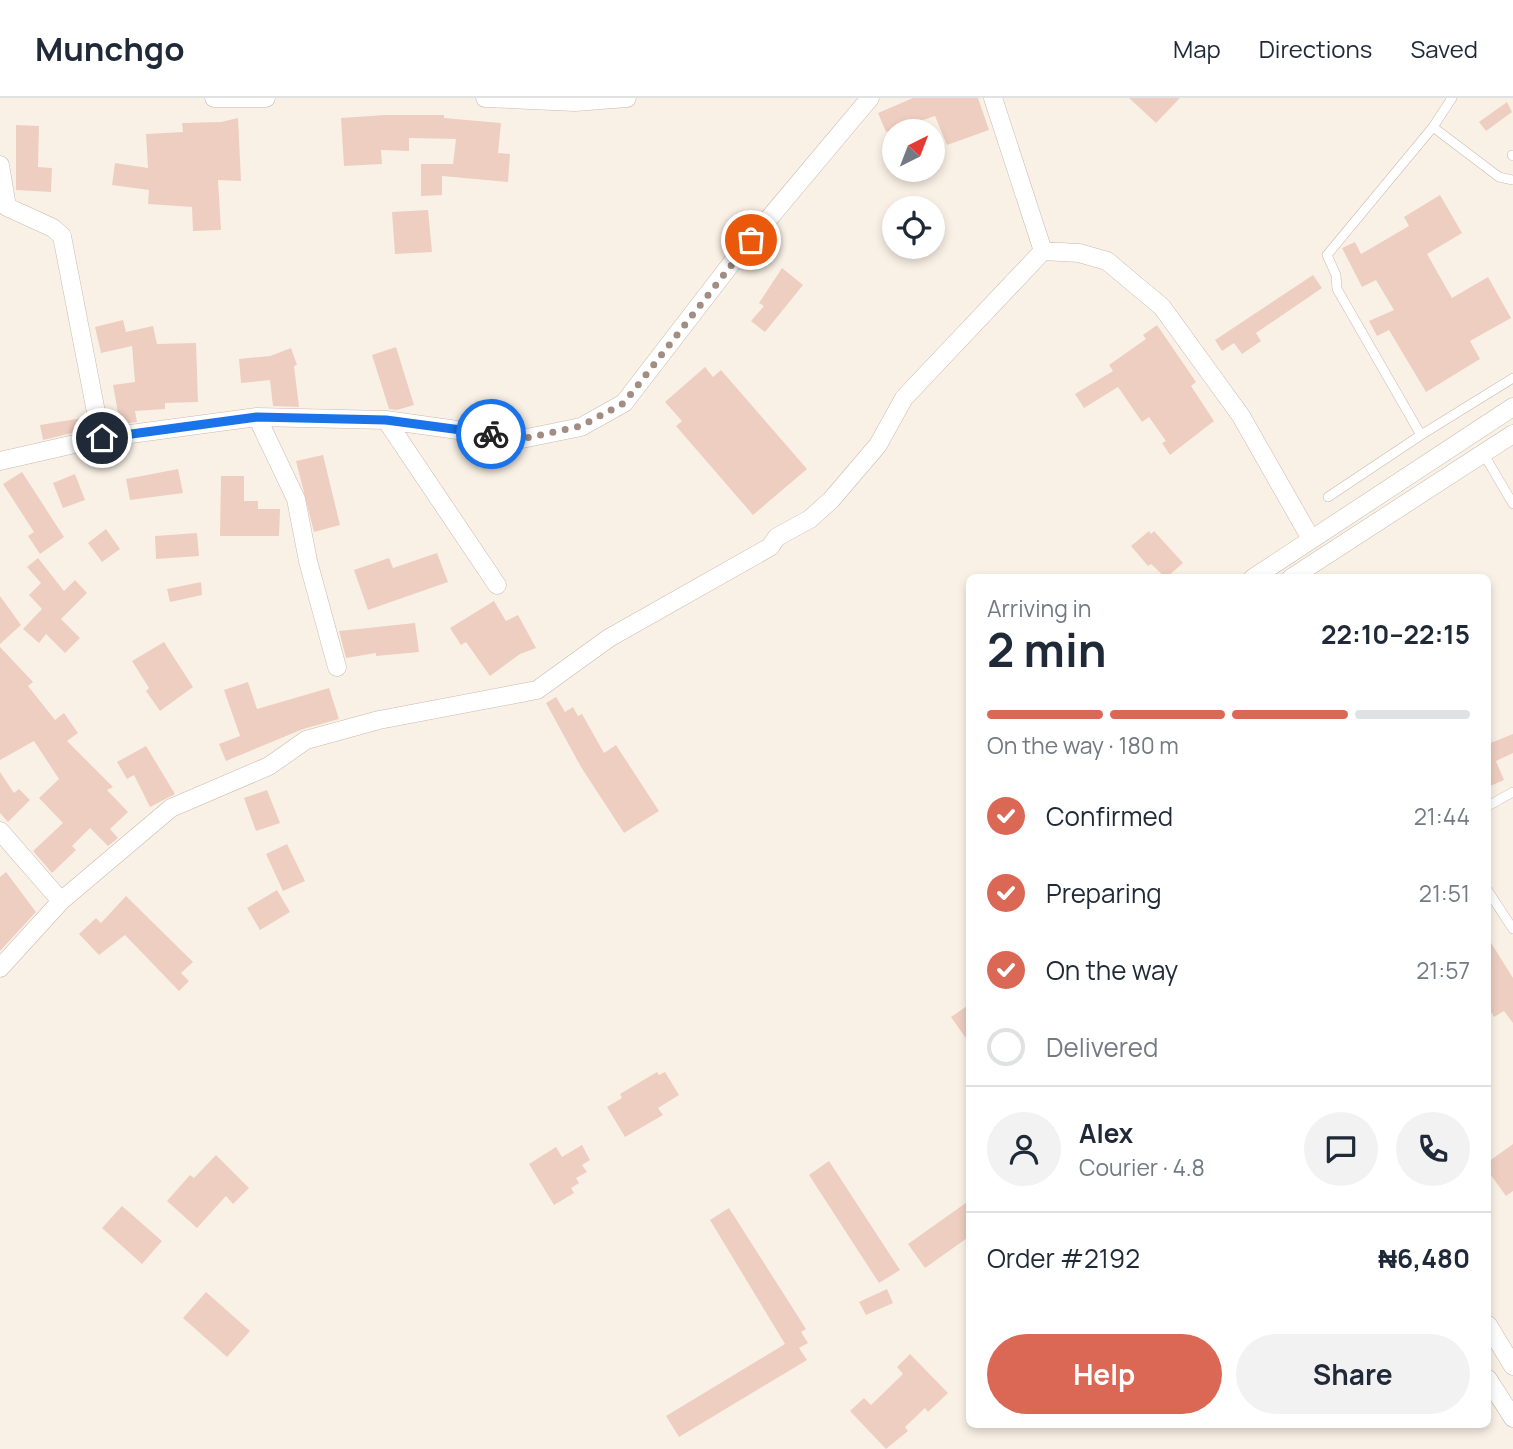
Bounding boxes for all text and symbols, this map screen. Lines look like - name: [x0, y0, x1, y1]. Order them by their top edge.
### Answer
- text: Munchgo: [35, 26, 185, 71]
- text: Map: [1173, 32, 1221, 65]
- text: Directions: [1259, 32, 1372, 65]
- text: Saved: [1410, 32, 1478, 65]
- north arrow: [882, 119, 945, 182]
- map controls: [882, 119, 945, 259]
- button: locate: [882, 196, 945, 259]
- pin: [721, 210, 781, 270]
- icon: bag: [732, 221, 770, 259]
- courier: [456, 399, 526, 469]
- pin: [72, 408, 132, 468]
- icon: bike: [472, 415, 510, 453]
- icon: home: [83, 419, 121, 457]
- text: Arriving in: [987, 592, 1092, 624]
- text: 22:10–22:15: [1321, 616, 1470, 652]
- text: 2 min: [987, 618, 1107, 681]
- text: On the way · 180 m: [987, 729, 1179, 761]
- icon: check: [987, 797, 1025, 835]
- text: Confirmed: [1046, 798, 1173, 834]
- text: 21:44: [1414, 800, 1470, 832]
- icon: check: [987, 874, 1025, 912]
- text: Preparing: [1046, 875, 1162, 911]
- text: 21:51: [1419, 877, 1470, 909]
- icon: check: [987, 951, 1025, 989]
- text: On the way: [1046, 952, 1178, 988]
- text: 21:57: [1416, 954, 1470, 986]
- text: Delivered: [1046, 1029, 1158, 1065]
- button: person: [987, 1112, 1061, 1186]
- button: chat: [1304, 1112, 1378, 1186]
- button: phone: [1396, 1112, 1470, 1186]
- text: Alex: [1079, 1115, 1133, 1151]
- text: Courier · 4.8: [1079, 1151, 1205, 1183]
- text: Order #2192: [987, 1240, 1140, 1276]
- text: ₦6,480: [1378, 1240, 1470, 1276]
- button: Help: [987, 1334, 1222, 1414]
- button: Share: [1236, 1334, 1470, 1414]

